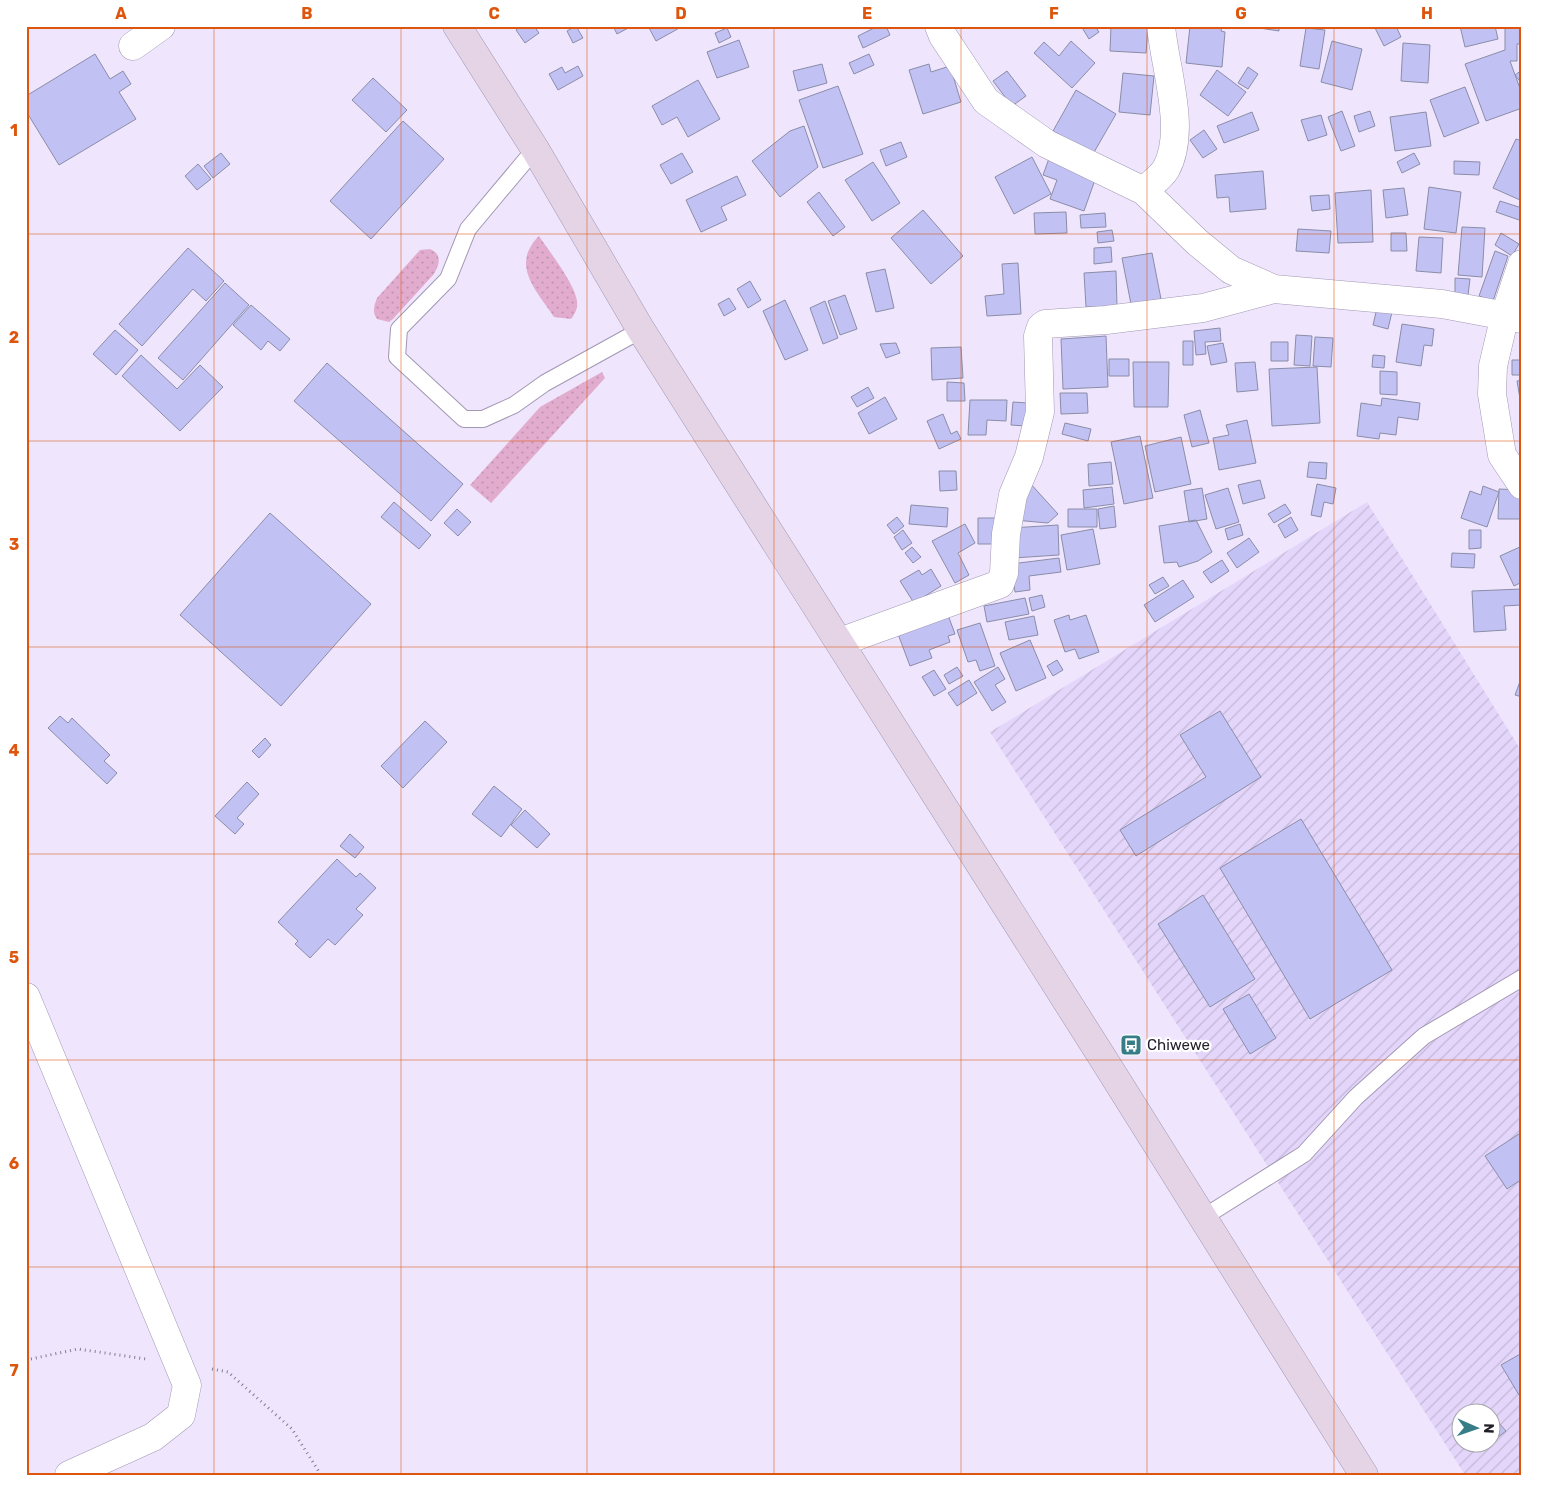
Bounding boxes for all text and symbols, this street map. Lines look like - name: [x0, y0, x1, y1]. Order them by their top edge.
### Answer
- text: A: [115, 4, 127, 23]
- text: B: [301, 4, 313, 23]
- text: C: [488, 4, 500, 23]
- text: D: [675, 4, 687, 23]
- text: E: [862, 4, 872, 23]
- text: F: [1049, 4, 1059, 23]
- text: G: [1235, 4, 1247, 23]
- text: H: [1421, 4, 1433, 23]
- text: 1: [10, 121, 18, 140]
- text: 2: [9, 328, 19, 347]
- text: 3: [9, 535, 19, 554]
- text: 4: [9, 741, 20, 760]
- text: 5: [9, 948, 19, 967]
- bus stop icon: Chiwewe: [1119, 1033, 1143, 1057]
- place label: Chiwewe: [1147, 1036, 1210, 1054]
- text: 6: [9, 1154, 19, 1173]
- text: 7: [9, 1361, 19, 1380]
- north arrow: [1450, 1404, 1500, 1454]
- text: N: [1480, 1423, 1497, 1434]

